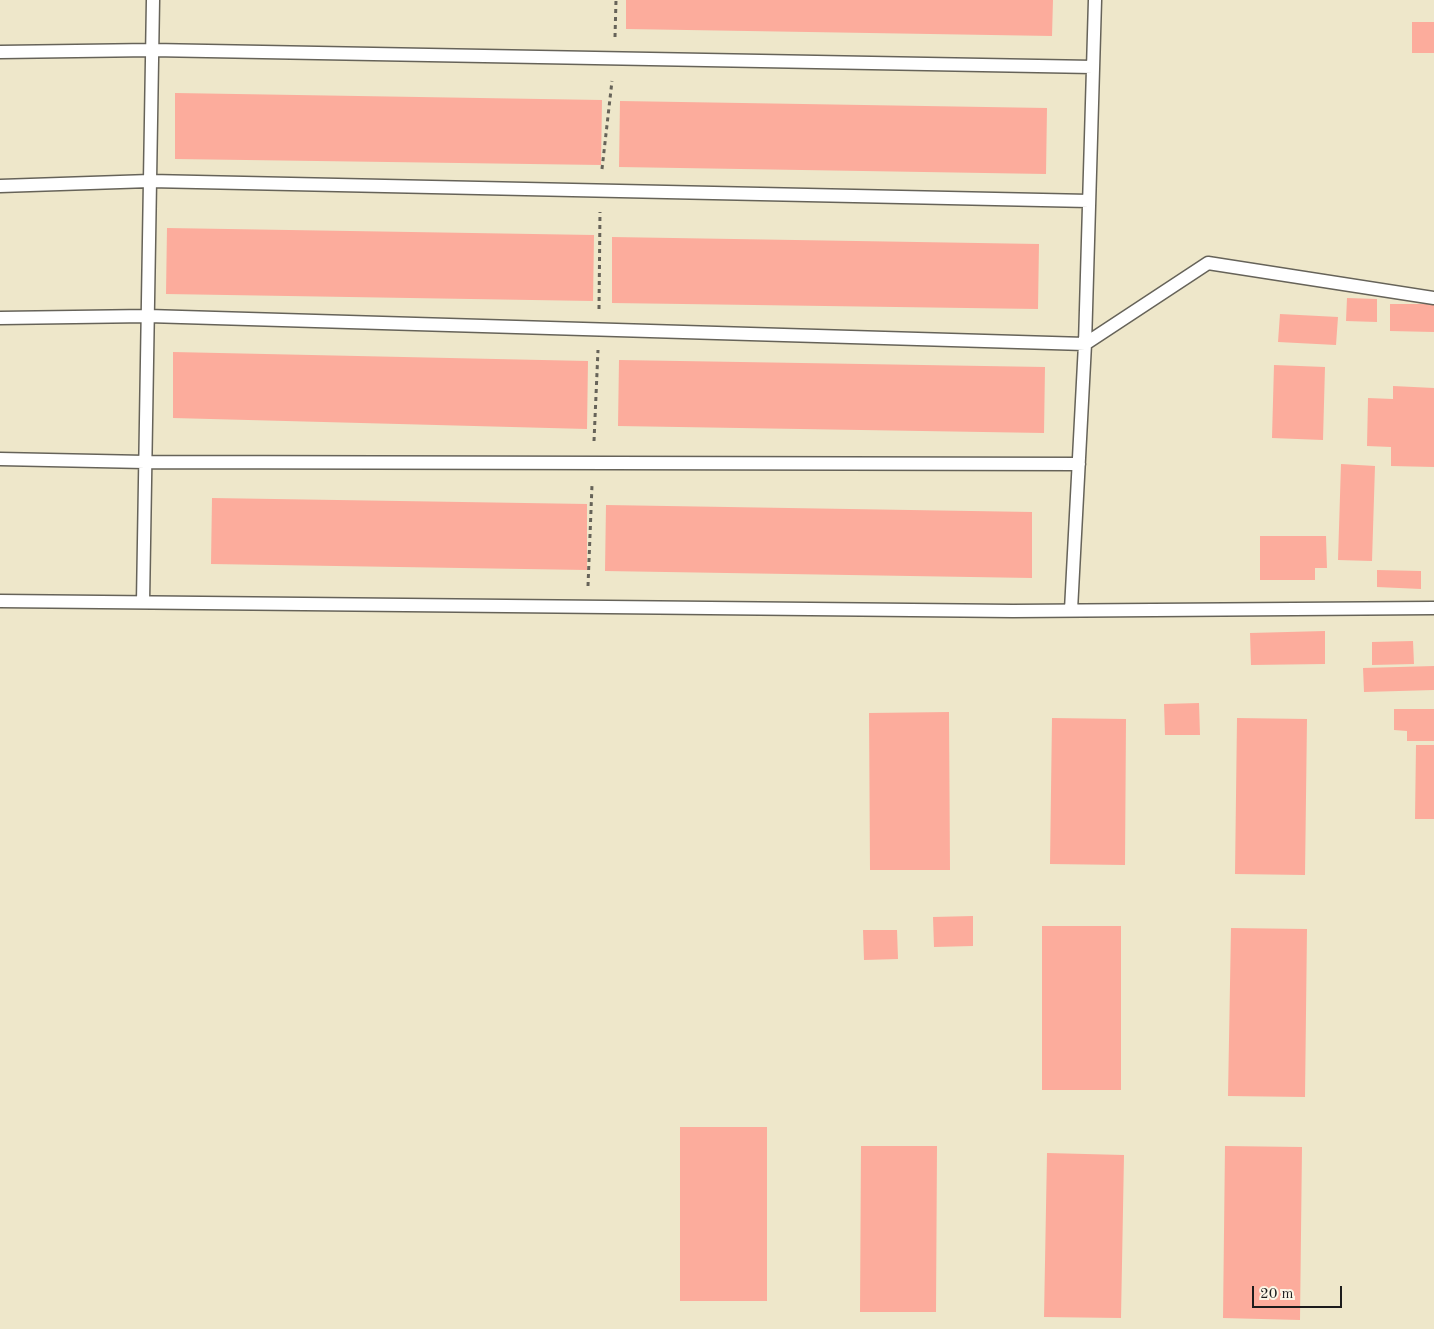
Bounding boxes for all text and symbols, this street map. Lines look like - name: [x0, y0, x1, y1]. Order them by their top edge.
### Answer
- scale bar: [1254, 1276, 1344, 1308]
- text: 20 m: [1260, 1287, 1294, 1302]

